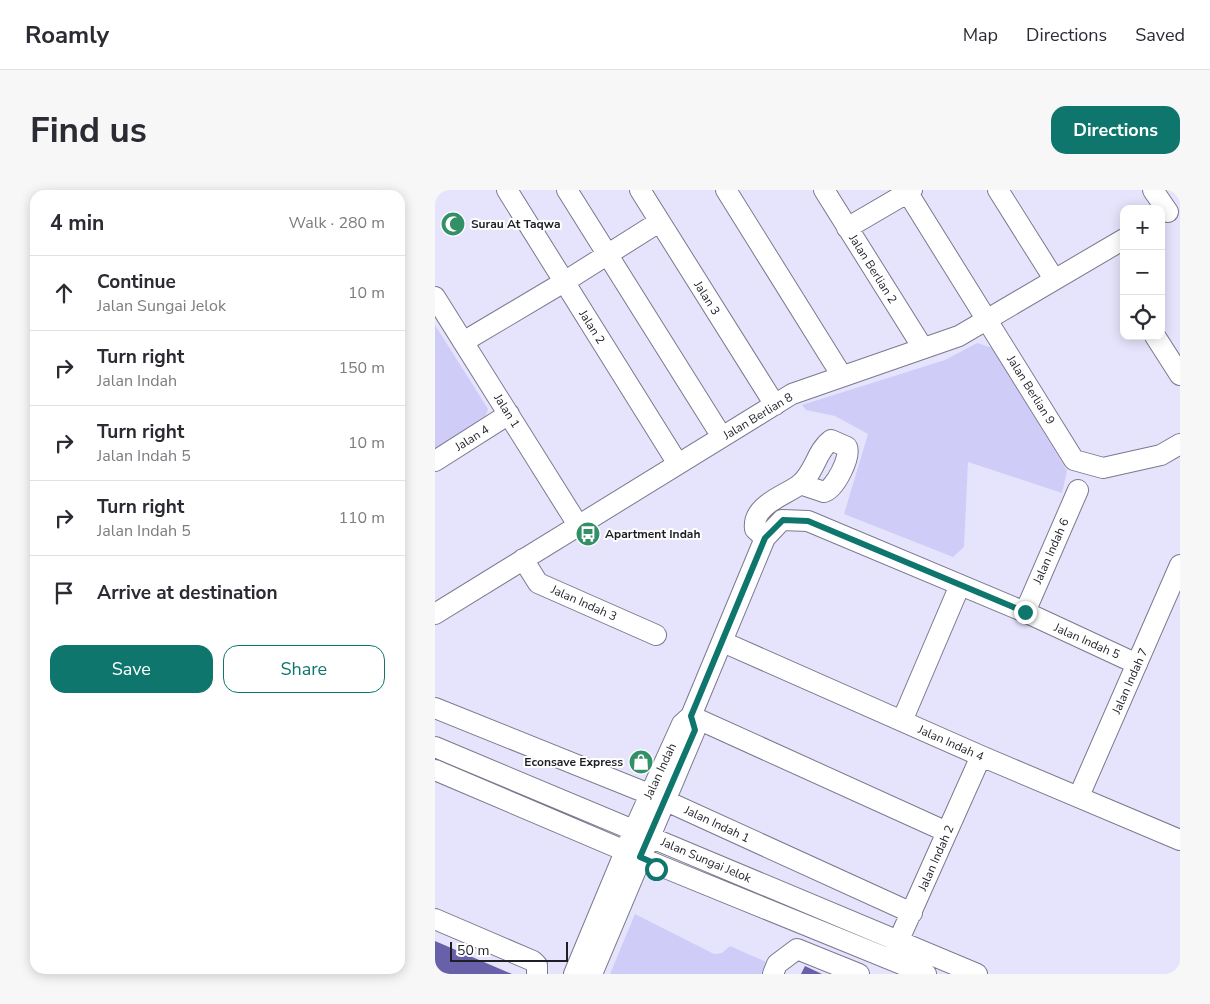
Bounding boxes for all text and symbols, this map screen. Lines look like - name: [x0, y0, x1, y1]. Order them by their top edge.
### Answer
- text: Roamly: [25, 19, 109, 51]
- text: Map: [963, 23, 998, 47]
- text: Directions: [1026, 23, 1107, 47]
- text: Saved: [1135, 23, 1185, 47]
- button: Directions: [1051, 106, 1180, 154]
- text: Find us: [30, 107, 147, 154]
- map controls: [1120, 205, 1165, 340]
- button: +: [1120, 205, 1165, 250]
- text: 4 min: [50, 209, 104, 237]
- mosque icon: Surau At Taqwa: [440, 211, 466, 237]
- text: Walk · 280 m: [289, 212, 385, 234]
- place label: Surau At Taqwa: [471, 216, 560, 232]
- street label: Jalan Berlian 2: [845, 231, 901, 307]
- button: −: [1120, 250, 1165, 295]
- text: Continue: [97, 269, 176, 295]
- street label: Jalan 3: [690, 277, 724, 318]
- icon: ahead: [50, 279, 78, 307]
- text: 10 m: [348, 282, 385, 304]
- text: Jalan Sungai Jelok: [97, 295, 226, 317]
- button: locate: [1120, 295, 1165, 340]
- street label: Jalan 2: [575, 306, 609, 347]
- text: Turn right: [97, 344, 184, 370]
- street label: Jalan Berlian 9: [1003, 352, 1059, 428]
- icon: right: [50, 354, 78, 382]
- text: 150 m: [338, 357, 385, 379]
- text: Jalan Indah: [97, 370, 177, 392]
- street label: Jalan Berlian 8: [719, 389, 796, 444]
- street label: Jalan 1: [490, 390, 524, 431]
- text: Turn right: [97, 419, 184, 445]
- street label: Jalan 4: [451, 421, 492, 455]
- icon: right: [50, 429, 78, 457]
- text: 10 m: [348, 432, 385, 454]
- text: Jalan Indah 5: [97, 445, 191, 467]
- text: Turn right: [97, 494, 184, 520]
- icon: right: [50, 504, 78, 532]
- text: 110 m: [338, 507, 385, 529]
- street label: Jalan Indah 6: [1029, 516, 1073, 587]
- text: Jalan Indah 5: [97, 520, 191, 542]
- bus stop icon: Apartment Indah: [575, 521, 601, 547]
- place label: Apartment Indah: [605, 526, 700, 542]
- icon: arrive: [50, 579, 78, 607]
- text: Arrive at destination: [97, 580, 278, 606]
- street label: Jalan Indah 3: [548, 581, 619, 625]
- route end: [1014, 601, 1037, 624]
- street label: Jalan Indah 5: [1051, 619, 1122, 663]
- button: Save: [50, 645, 213, 693]
- button: Share: [223, 645, 385, 693]
- street label: Jalan Indah 7: [1108, 646, 1152, 717]
- street label: Jalan Indah 4: [915, 721, 986, 765]
- street label: Jalan Indah: [640, 740, 680, 803]
- shop icon: Econsave Express: [628, 749, 654, 775]
- place label: Econsave Express: [524, 754, 623, 770]
- street label: Jalan Indah 1: [681, 801, 752, 846]
- street label: Jalan Indah 2: [914, 823, 958, 894]
- street label: Jalan Sungai Jelok: [657, 833, 755, 887]
- route start: [645, 858, 668, 881]
- scale bar: [450, 939, 567, 962]
- text: 50 m: [457, 941, 489, 960]

